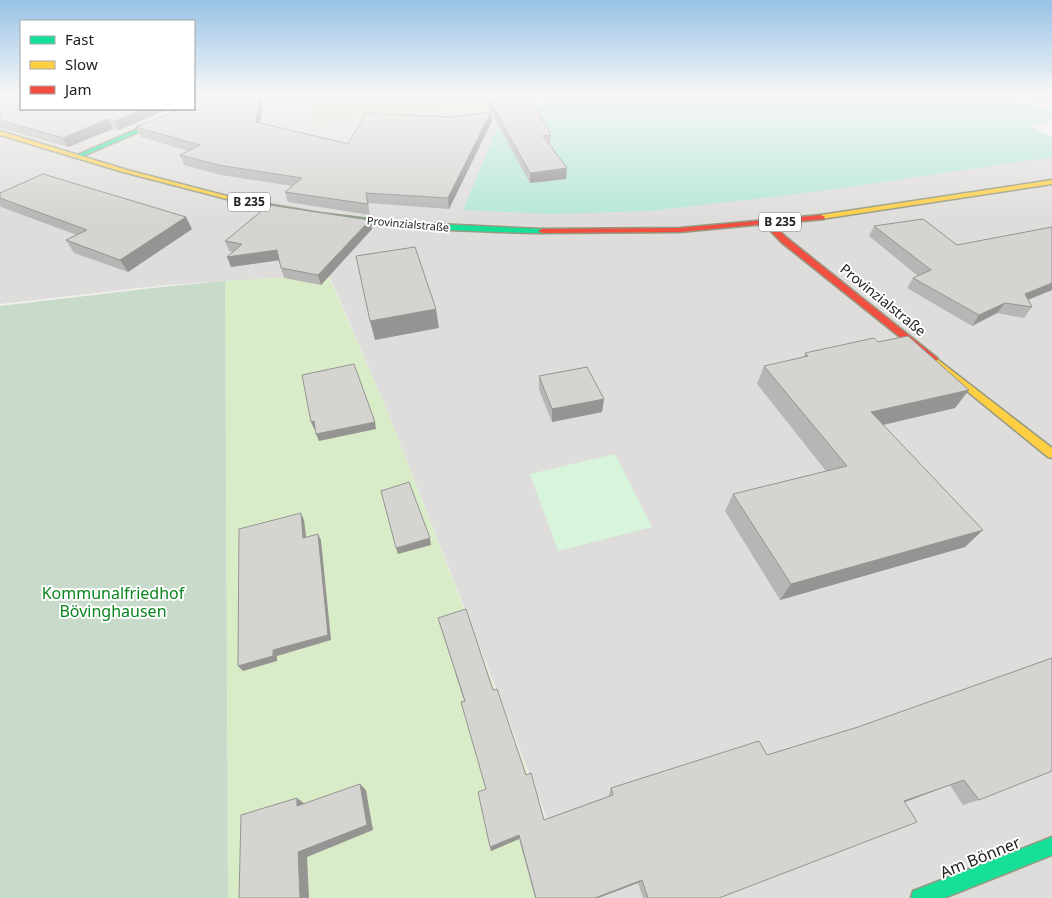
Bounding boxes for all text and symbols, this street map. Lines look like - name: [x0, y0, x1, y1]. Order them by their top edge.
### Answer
- legend: [20, 20, 195, 110]
- text: Fast: [65, 29, 94, 49]
- text: Slow: [65, 54, 98, 74]
- text: Jam: [63, 79, 92, 99]
- road number: B 235: [228, 192, 270, 212]
- street label: Provinzialstraße: [366, 212, 450, 235]
- road number: B 235: [759, 212, 801, 232]
- street label: Provinzialstraße: [837, 259, 930, 340]
- park label: Kommunalfriedhof Bövinghausen: [42, 582, 186, 622]
- street label: Am Bönner: [937, 831, 1024, 883]

